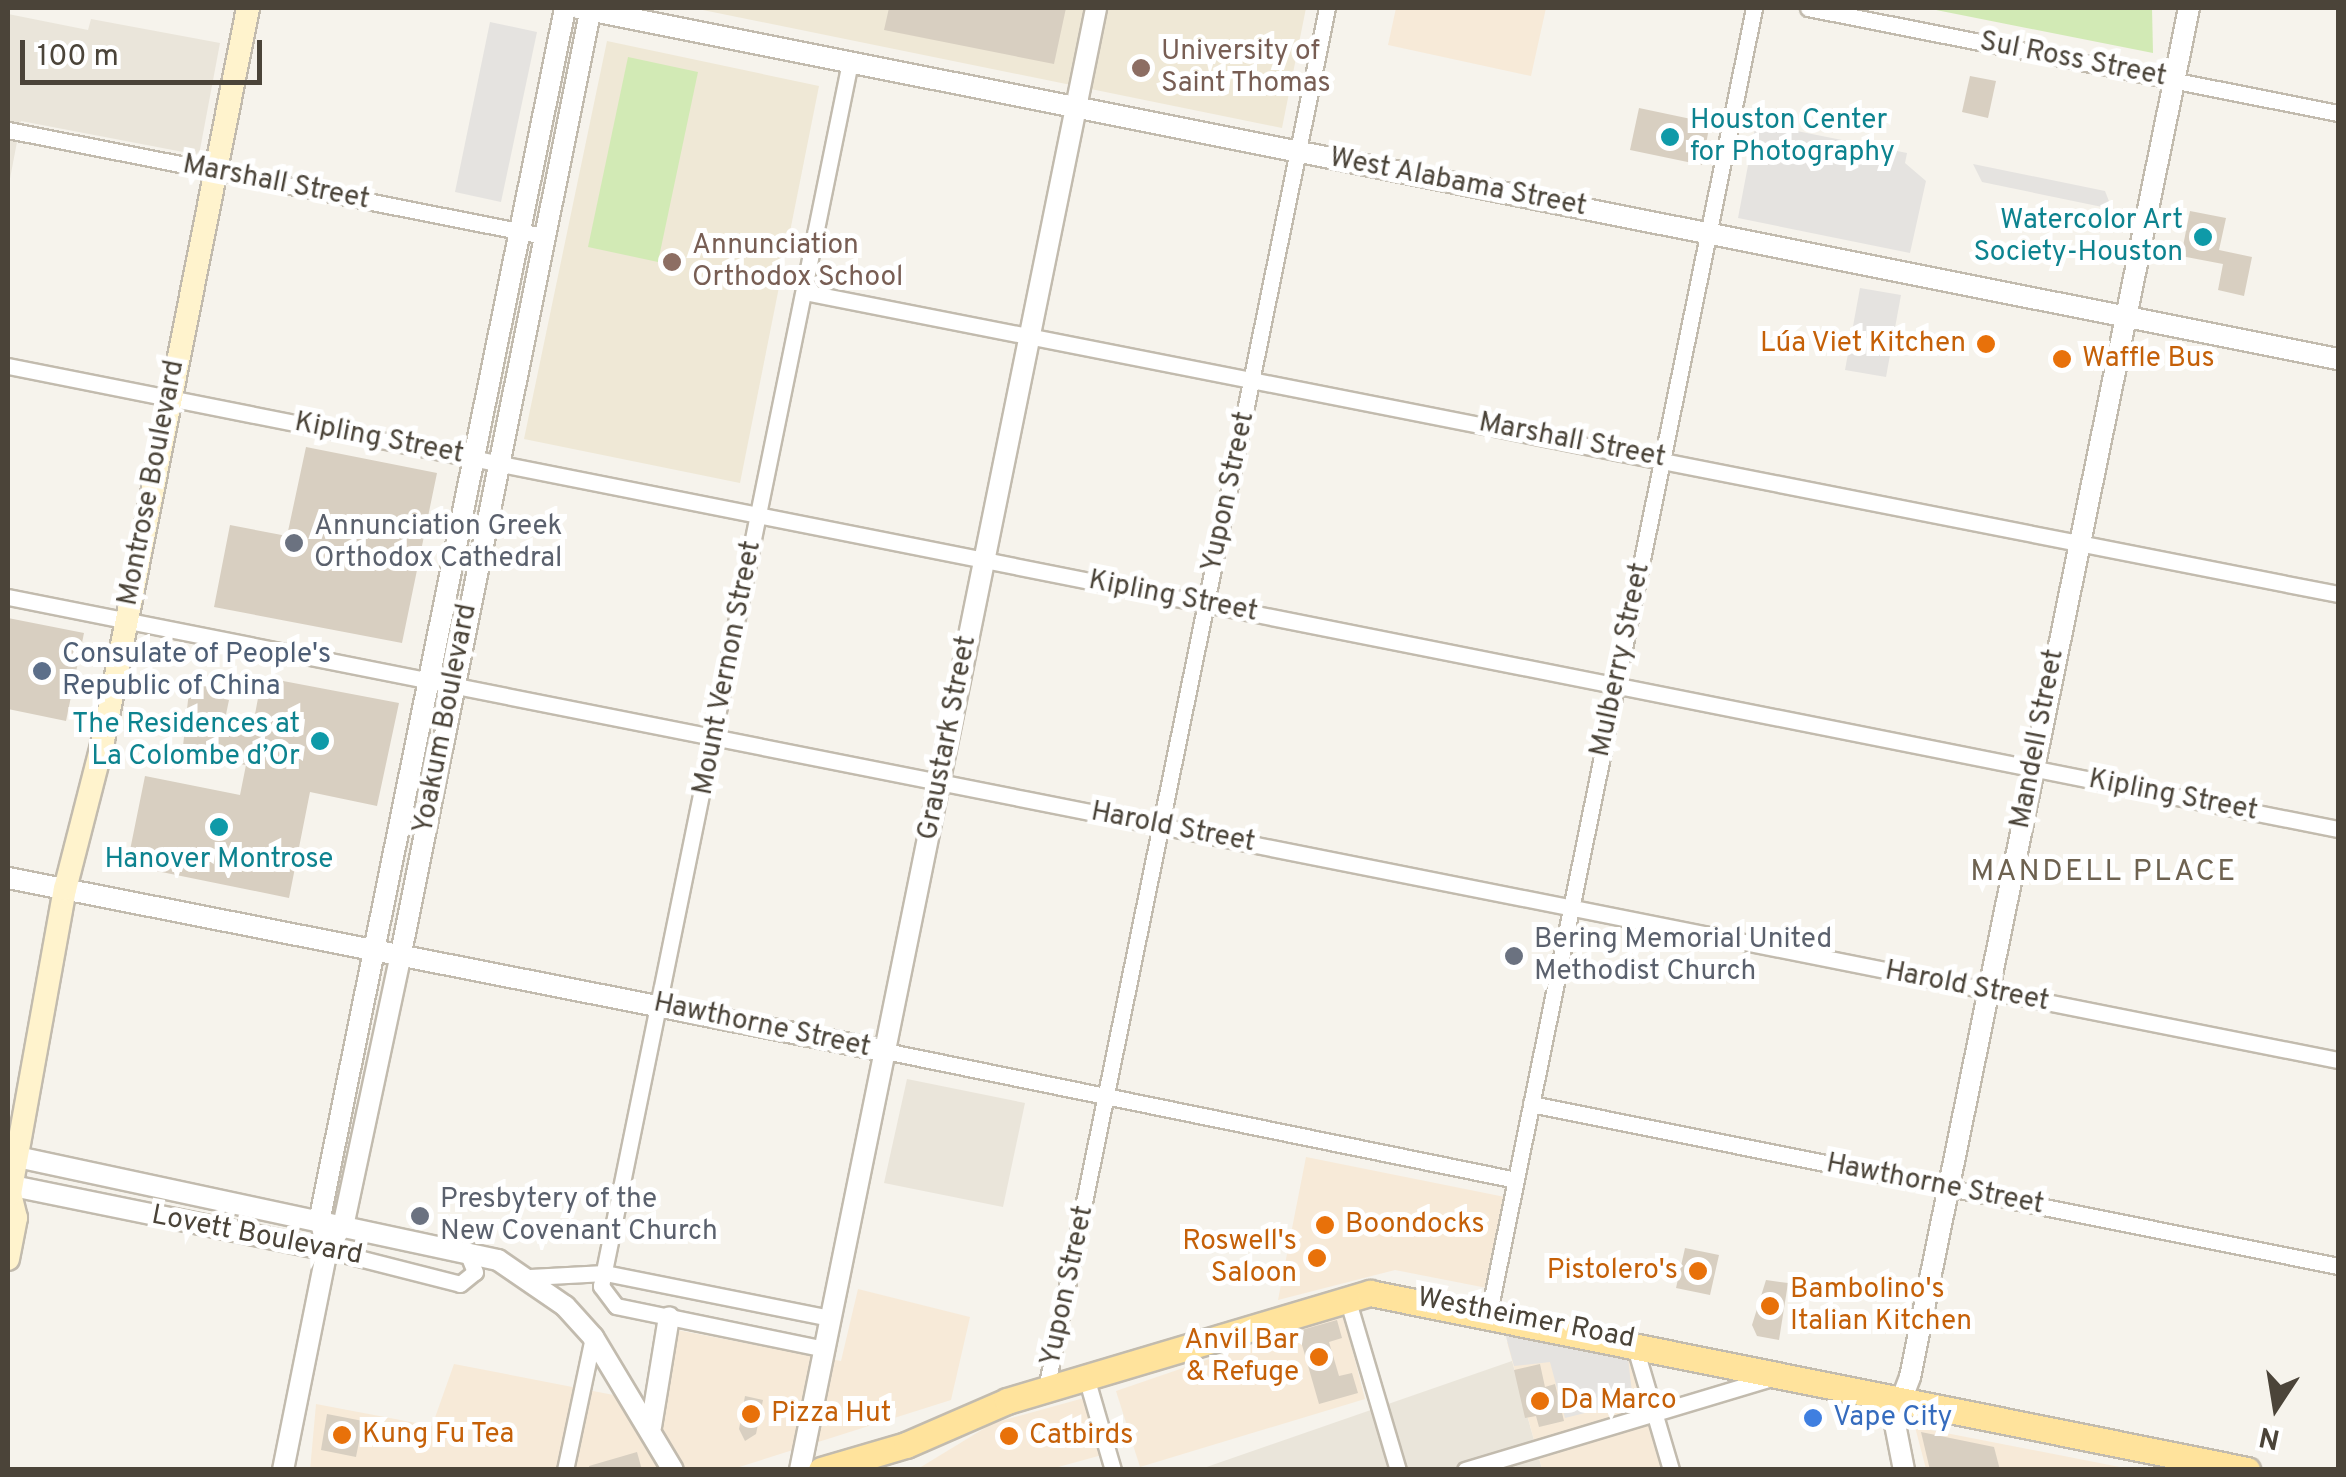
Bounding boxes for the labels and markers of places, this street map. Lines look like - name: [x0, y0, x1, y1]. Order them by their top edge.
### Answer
- place label: University of Saint Thomas: [1161, 35, 1332, 101]
- marker: University of Saint Thomas: [1130, 57, 1152, 79]
- place label: Houston Center for Photography: [1690, 104, 1895, 170]
- marker: Houston Center for Photography: [1659, 126, 1681, 148]
- place label: Watercolor Art Society-Houston: [1974, 204, 2183, 270]
- marker: Watercolor Art Society-Houston: [2192, 226, 2214, 248]
- place label: Annunciation Orthodox School: [692, 229, 903, 295]
- marker: Annunciation Orthodox School: [661, 251, 683, 273]
- place label: Lúa Viet Kitchen: [1759, 327, 1966, 361]
- marker: Lúa Viet Kitchen: [1975, 333, 1997, 355]
- place label: Waffle Bus: [2082, 342, 2215, 376]
- marker: Waffle Bus: [2051, 348, 2073, 370]
- place label: Annunciation Greek Orthodox Cathedral: [314, 510, 562, 576]
- marker: Annunciation Greek Orthodox Cathedral: [283, 532, 305, 554]
- place label: Consulate of People's Republic of China: [62, 638, 331, 704]
- marker: Consulate of People's Republic of China: [31, 660, 53, 682]
- place label: The Residences at La Colombe d’Or: [72, 708, 300, 774]
- marker: The Residences at La Colombe d’Or: [309, 730, 331, 752]
- marker: Hanover Montrose: [208, 816, 230, 838]
- place label: Hanover Montrose: [105, 843, 333, 877]
- place label: Bering Memorial United Methodist Church: [1534, 923, 1832, 989]
- marker: Bering Memorial United Methodist Church: [1503, 945, 1525, 967]
- place label: Presbytery of the New Covenant Church: [440, 1183, 718, 1249]
- marker: Presbytery of the New Covenant Church: [409, 1205, 431, 1227]
- place label: Boondocks: [1345, 1208, 1485, 1242]
- marker: Boondocks: [1314, 1214, 1336, 1236]
- place label: Roswell's Saloon: [1182, 1225, 1297, 1291]
- marker: Roswell's Saloon: [1306, 1247, 1328, 1269]
- place label: Pistolero's: [1547, 1254, 1678, 1288]
- marker: Pistolero's: [1687, 1260, 1709, 1282]
- place label: Bambolino's Italian Kitchen: [1790, 1273, 1972, 1339]
- marker: Bambolino's Italian Kitchen: [1759, 1295, 1781, 1317]
- place label: Anvil Bar & Refuge: [1184, 1324, 1299, 1390]
- marker: Anvil Bar & Refuge: [1308, 1346, 1330, 1368]
- place label: Da Marco: [1560, 1384, 1677, 1418]
- marker: Da Marco: [1529, 1390, 1551, 1412]
- place label: Pizza Hut: [771, 1397, 891, 1431]
- place label: Vape City: [1833, 1401, 1952, 1435]
- marker: Pizza Hut: [740, 1403, 762, 1425]
- marker: Vape City: [1802, 1407, 1824, 1429]
- place label: Kung Fu Tea: [362, 1418, 515, 1452]
- place label: Catbirds: [1029, 1419, 1133, 1453]
- marker: Kung Fu Tea: [331, 1424, 353, 1446]
- marker: Catbirds: [998, 1425, 1020, 1447]

